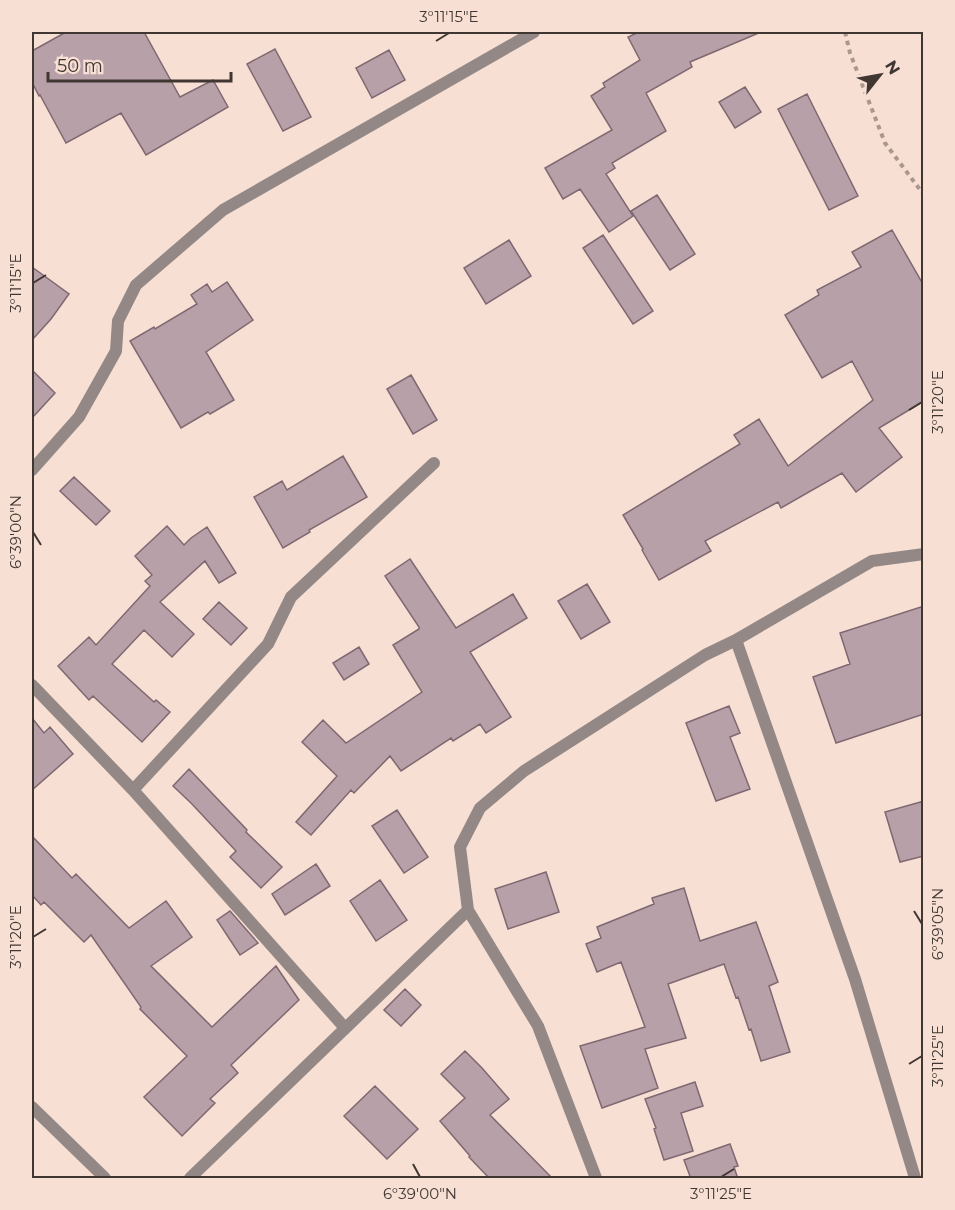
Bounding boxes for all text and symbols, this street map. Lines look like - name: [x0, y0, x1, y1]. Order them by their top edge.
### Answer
- text: 3°11'15"E: [419, 7, 479, 26]
- scale bar: [48, 45, 231, 83]
- north arrow: [850, 45, 910, 105]
- text: 50 m: [57, 55, 103, 77]
- text: N: [881, 57, 904, 78]
- text: 3°11'15"E: [6, 253, 25, 313]
- text: 3°11'20"E: [928, 370, 947, 434]
- text: 6°39'00"N: [6, 495, 25, 569]
- text: 6°39'05"N: [928, 888, 947, 960]
- text: 3°11'20"E: [6, 905, 25, 969]
- text: 3°11'25"E: [928, 1025, 947, 1087]
- text: 6°39'00"N: [383, 1184, 457, 1203]
- text: 3°11'25"E: [690, 1184, 752, 1203]

